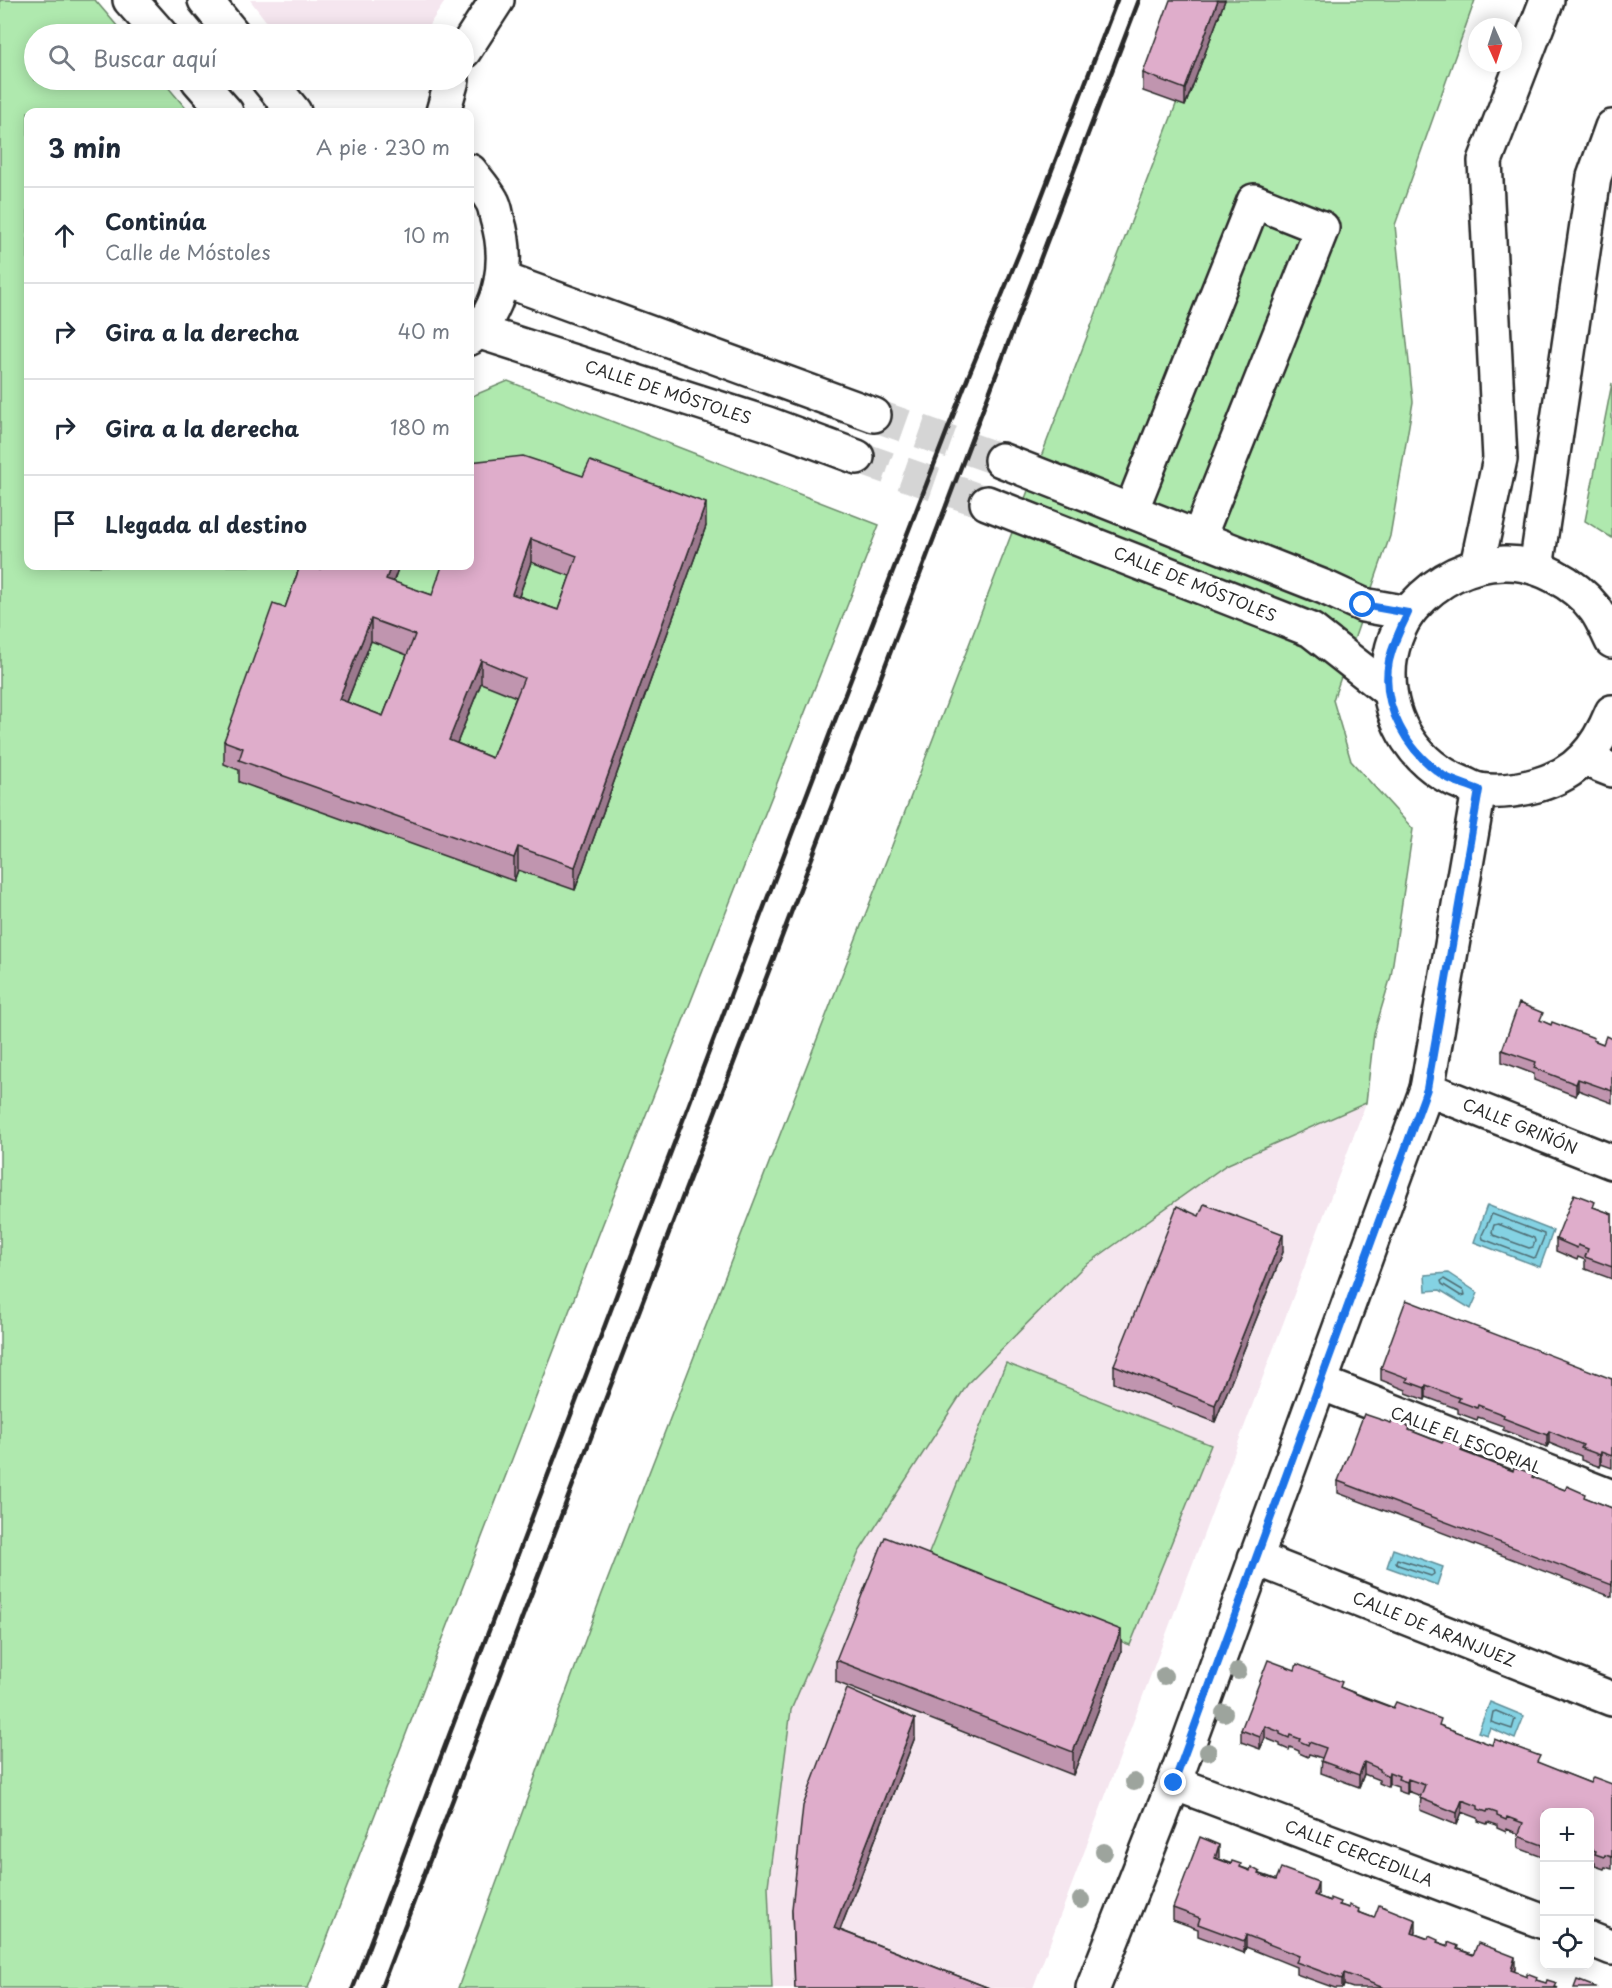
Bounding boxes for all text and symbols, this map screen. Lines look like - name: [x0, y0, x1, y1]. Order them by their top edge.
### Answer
- north arrow: [1468, 18, 1522, 72]
- search box: [24, 24, 474, 90]
- icon: search: [45, 41, 78, 74]
- text: Buscar aquí: [93, 41, 217, 74]
- text: 3 min: [48, 128, 121, 167]
- text: A pie · 230 m: [316, 132, 450, 162]
- text: Continúa: [105, 204, 207, 237]
- icon: ahead: [48, 219, 81, 252]
- text: 10 m: [403, 220, 450, 250]
- text: Calle de Móstoles: [105, 237, 271, 267]
- icon: right: [48, 315, 81, 348]
- text: Gira a la derecha: [105, 315, 299, 348]
- text: 40 m: [398, 316, 450, 346]
- street label: CALLE DE MÓSTOLES: [582, 353, 755, 429]
- icon: right: [48, 411, 81, 444]
- text: Gira a la derecha: [105, 411, 299, 444]
- text: 180 m: [390, 412, 450, 442]
- icon: arrive: [48, 507, 81, 540]
- text: Llegada al destino: [105, 507, 307, 540]
- street label: CALLE DE MÓSTOLES: [1110, 539, 1280, 627]
- route start: [1349, 591, 1375, 617]
- street label: CALLE GRIÑÓN: [1459, 1091, 1581, 1159]
- street label: CALLE EL ESCORIAL: [1387, 1399, 1545, 1479]
- street label: CALLE DE ARANJUEZ: [1349, 1584, 1519, 1672]
- route end: [1160, 1769, 1186, 1795]
- map controls: [1540, 1808, 1594, 1970]
- button: +: [1540, 1808, 1594, 1862]
- street label: CALLE CERCEDILLA: [1282, 1813, 1437, 1891]
- button: −: [1540, 1862, 1594, 1916]
- button: locate: [1540, 1916, 1594, 1970]

